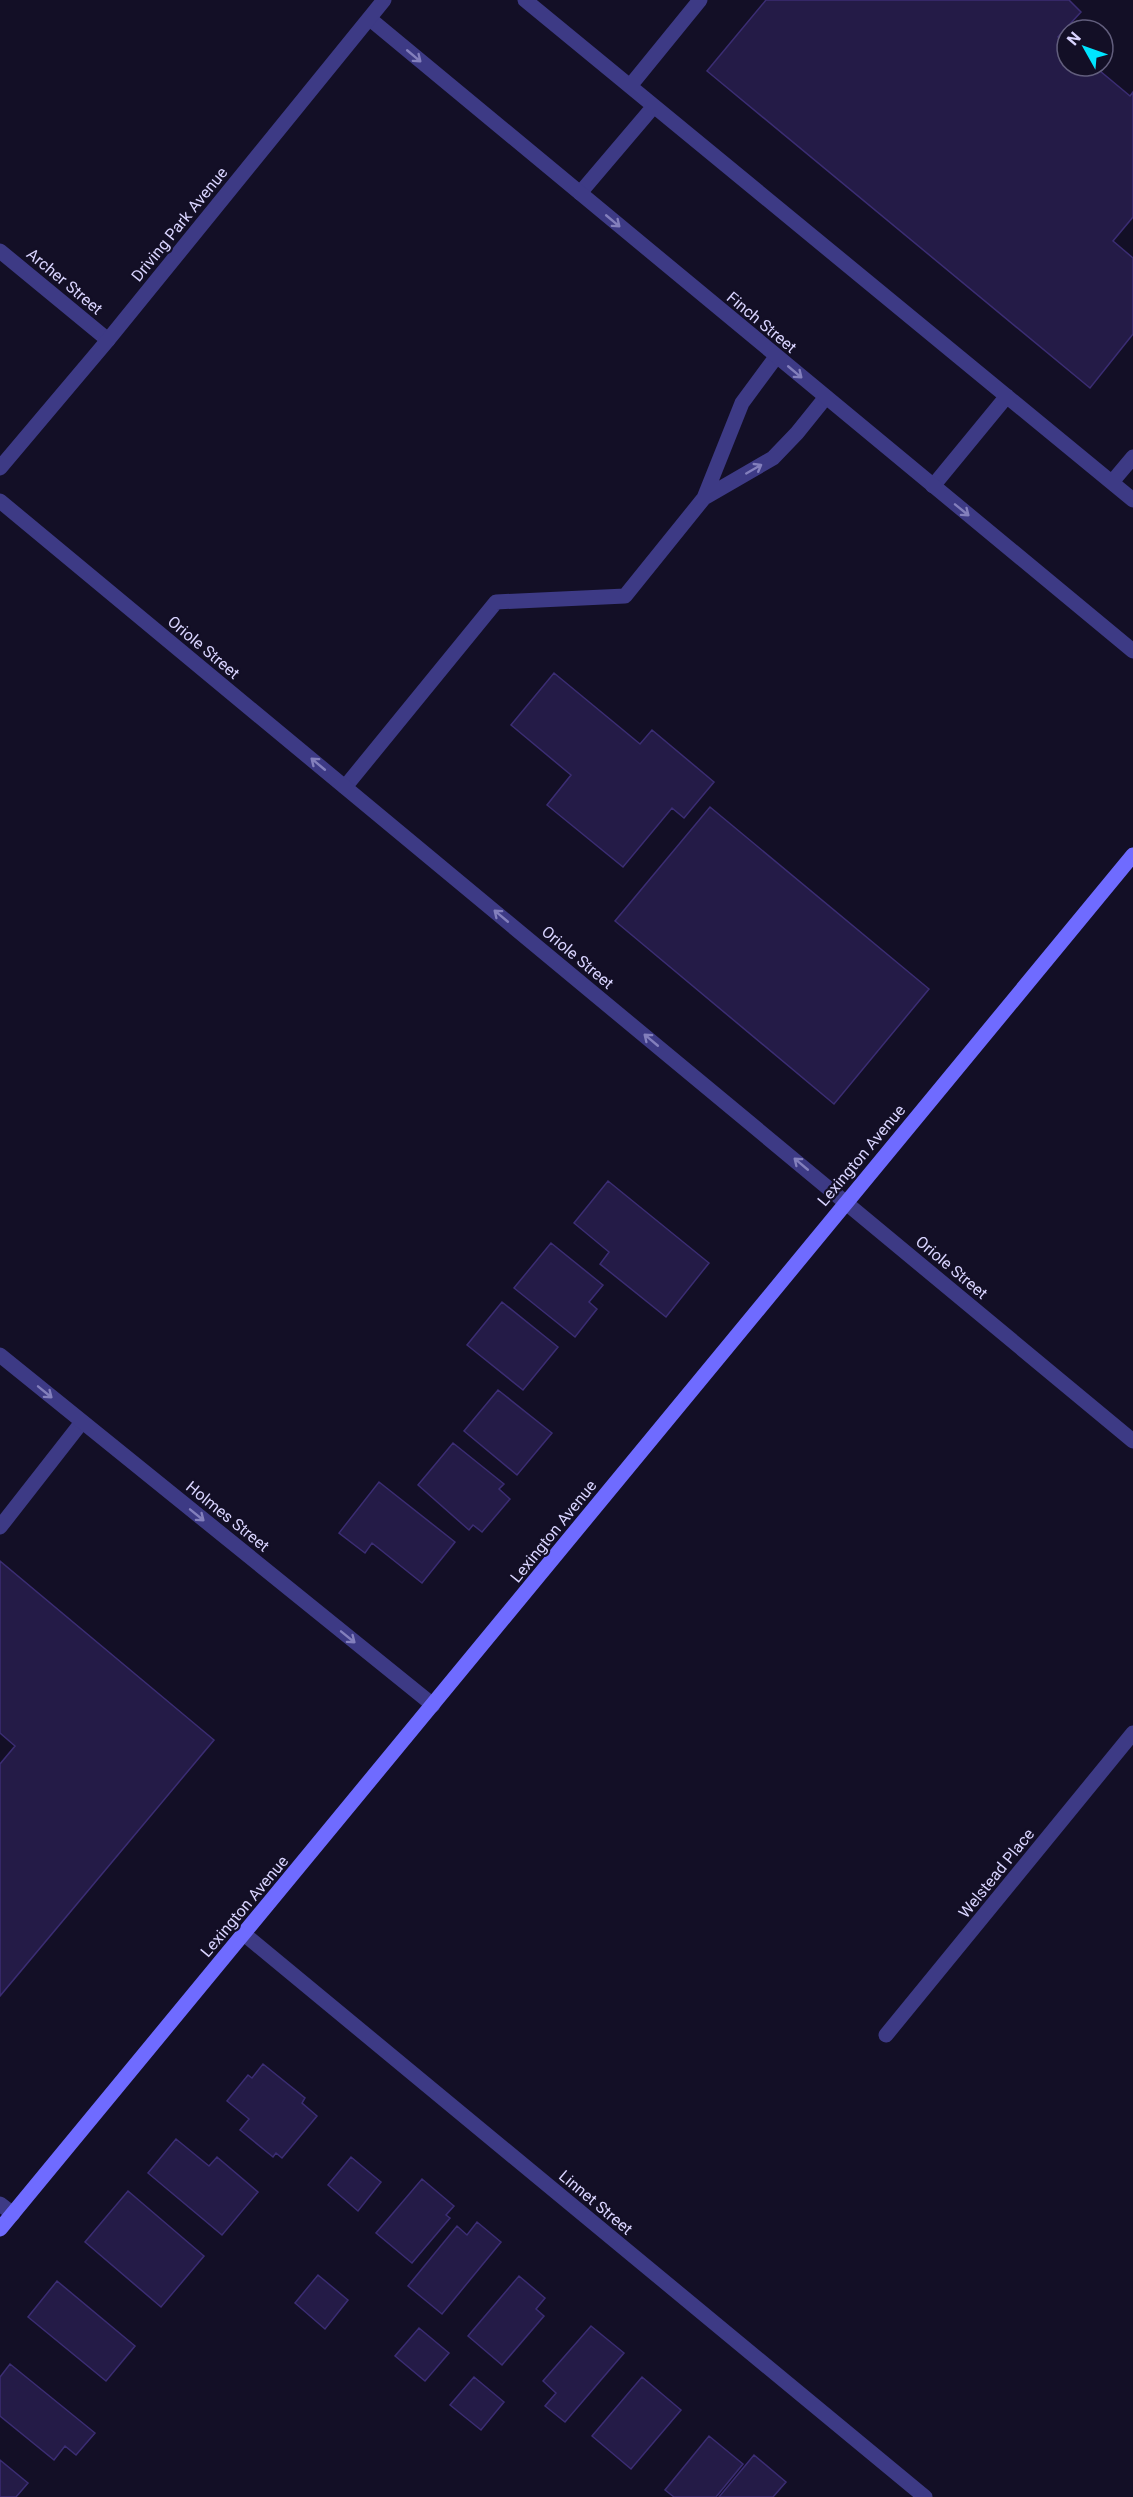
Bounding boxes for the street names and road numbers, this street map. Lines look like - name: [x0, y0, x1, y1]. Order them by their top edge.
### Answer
- street label: Driving Park Avenue: [127, 163, 231, 285]
- street label: Archer Street: [23, 244, 106, 319]
- street label: Finch Street: [723, 288, 800, 357]
- street label: Oriole Street: [164, 612, 243, 683]
- street label: Oriole Street: [538, 922, 617, 993]
- street label: Lexington Avenue: [814, 1101, 909, 1210]
- street label: Oriole Street: [912, 1232, 991, 1303]
- street label: Lexington Avenue: [506, 1476, 600, 1586]
- street label: Holmes Street: [182, 1477, 273, 1556]
- street label: Welstead Place: [955, 1825, 1038, 1922]
- street label: Lexington Avenue: [197, 1852, 292, 1961]
- street label: Linnet Street: [555, 2166, 636, 2239]

